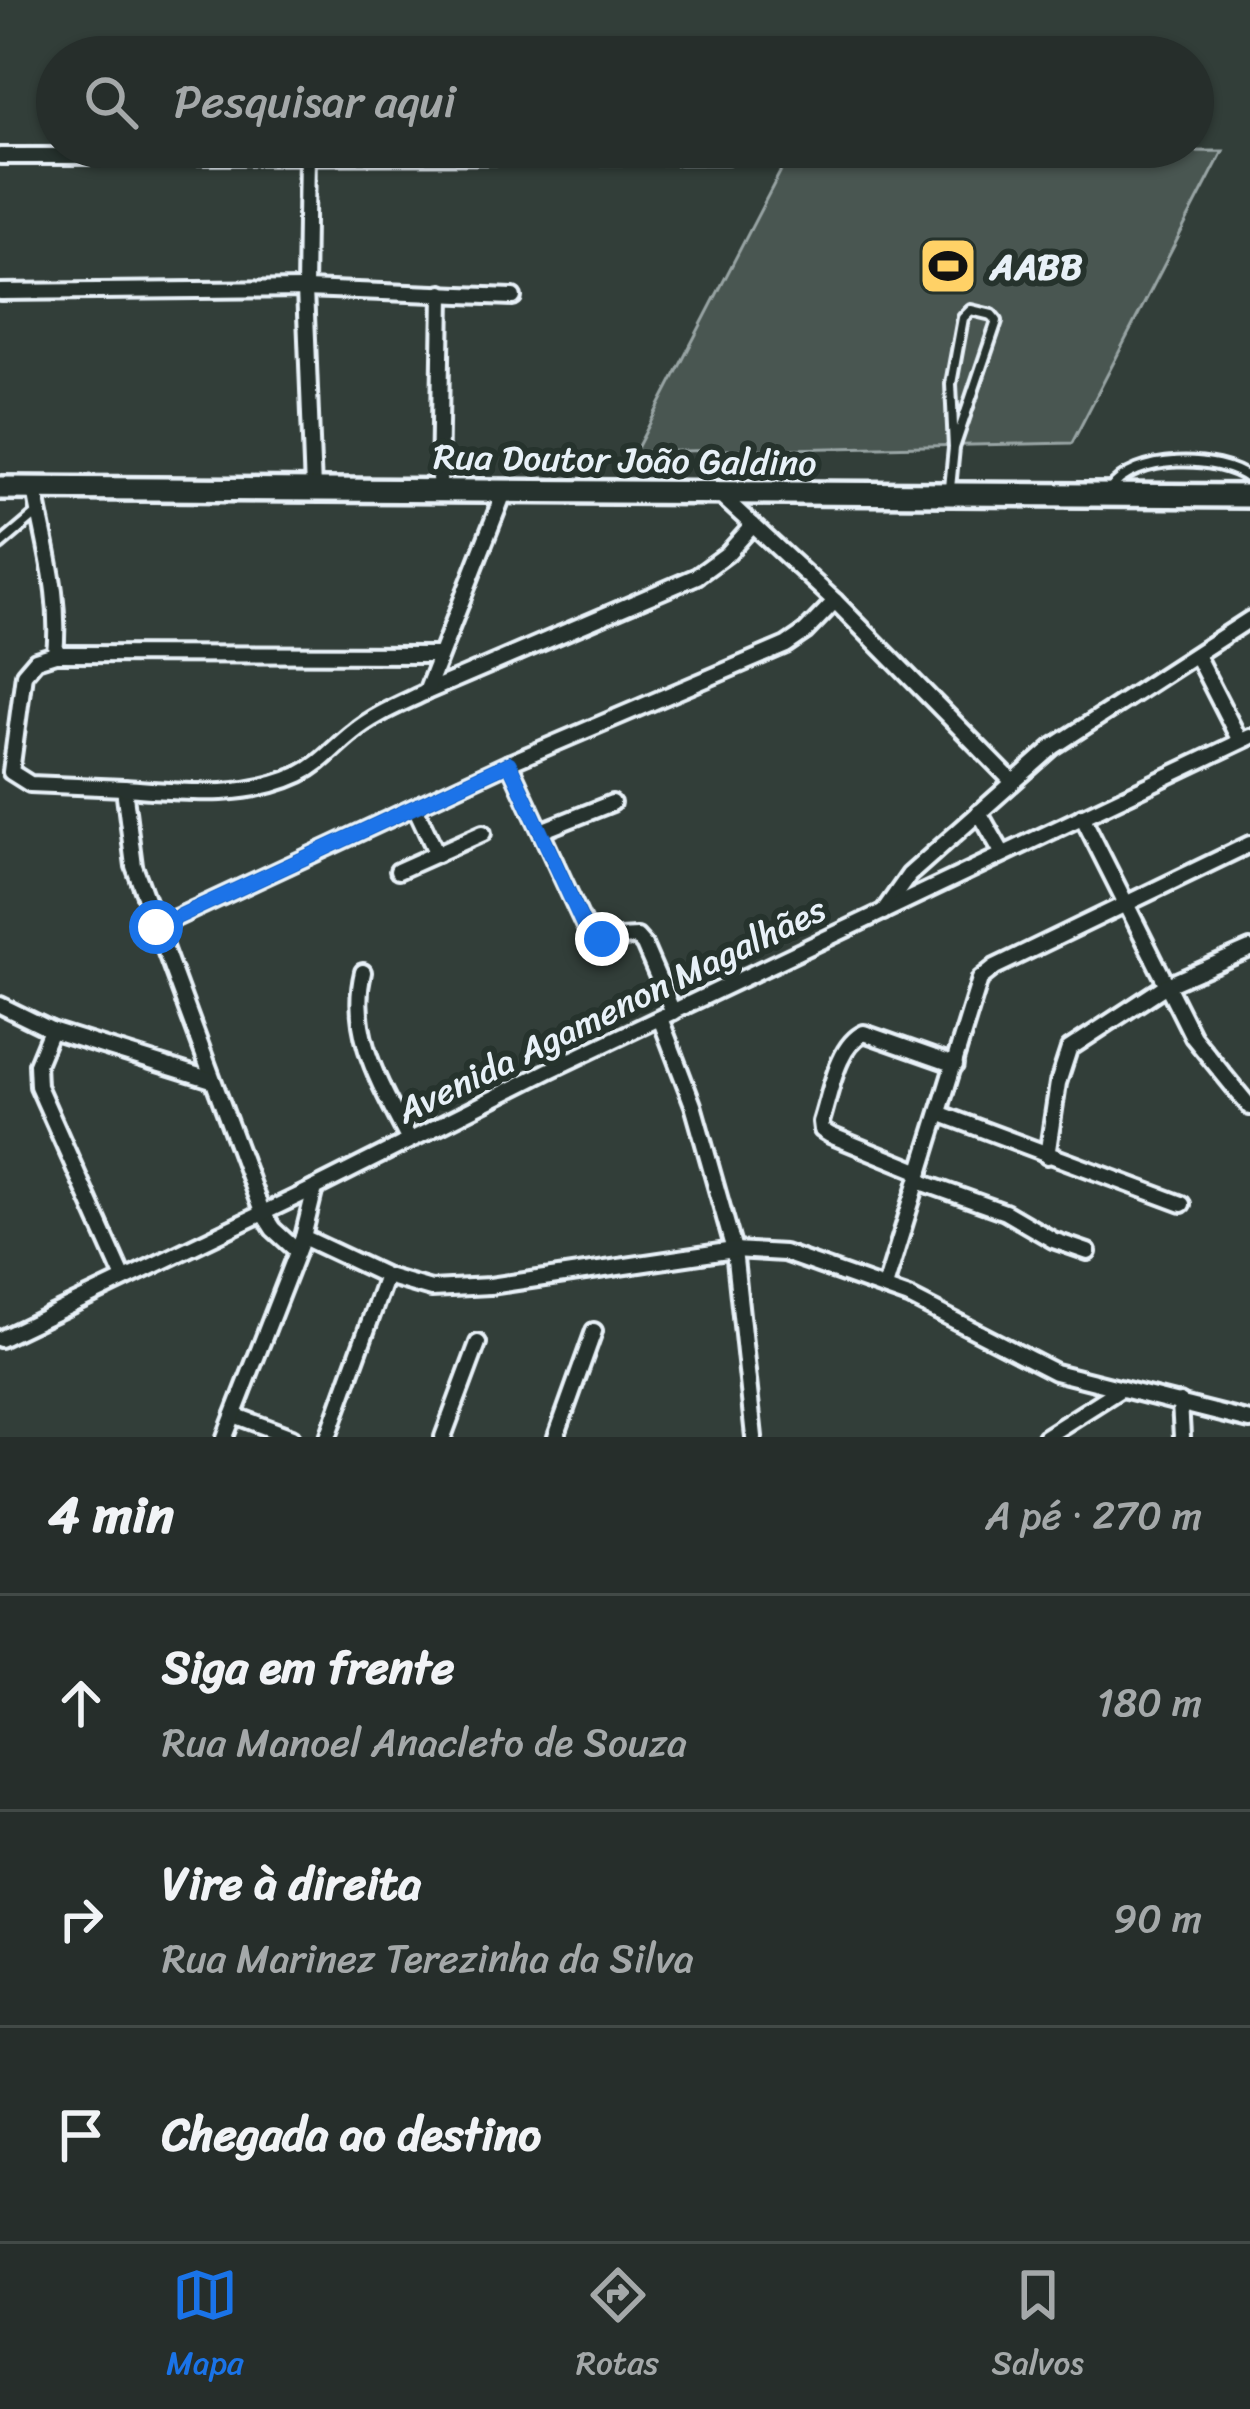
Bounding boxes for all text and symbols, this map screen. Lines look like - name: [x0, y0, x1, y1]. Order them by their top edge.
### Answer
- search box: [36, 36, 1214, 168]
- text: Pesquisar aqui: [174, 62, 456, 142]
- icon: search: [78, 69, 144, 135]
- sports icon: AABB: [917, 235, 979, 297]
- place label: AABB: [988, 235, 1083, 299]
- street label: Rua Doutor João Galdino: [433, 425, 817, 495]
- street label: Avenida Agamenon Magalhães: [385, 878, 838, 1142]
- route start: [129, 900, 183, 954]
- route end: [575, 912, 629, 966]
- text: 4 min: [48, 1470, 174, 1560]
- text: A pé · 270 m: [985, 1481, 1202, 1550]
- text: Siga em frente: [162, 1628, 454, 1708]
- text: 180 m: [1097, 1668, 1202, 1737]
- icon: ahead: [48, 1670, 114, 1736]
- text: Rua Manoel Anacleto de Souza: [162, 1708, 687, 1777]
- text: Vire à direita: [162, 1844, 421, 1924]
- text: 90 m: [1113, 1884, 1202, 1953]
- icon: right: [48, 1886, 114, 1952]
- text: Rua Marinez Terezinha da Silva: [162, 1924, 694, 1993]
- text: Chegada ao destino: [162, 2095, 541, 2175]
- icon: arrive: [48, 2102, 114, 2168]
- tab: Mapa: [166, 2262, 244, 2392]
- tab: Rotas: [576, 2262, 659, 2392]
- tab: Salvos: [991, 2262, 1084, 2392]

